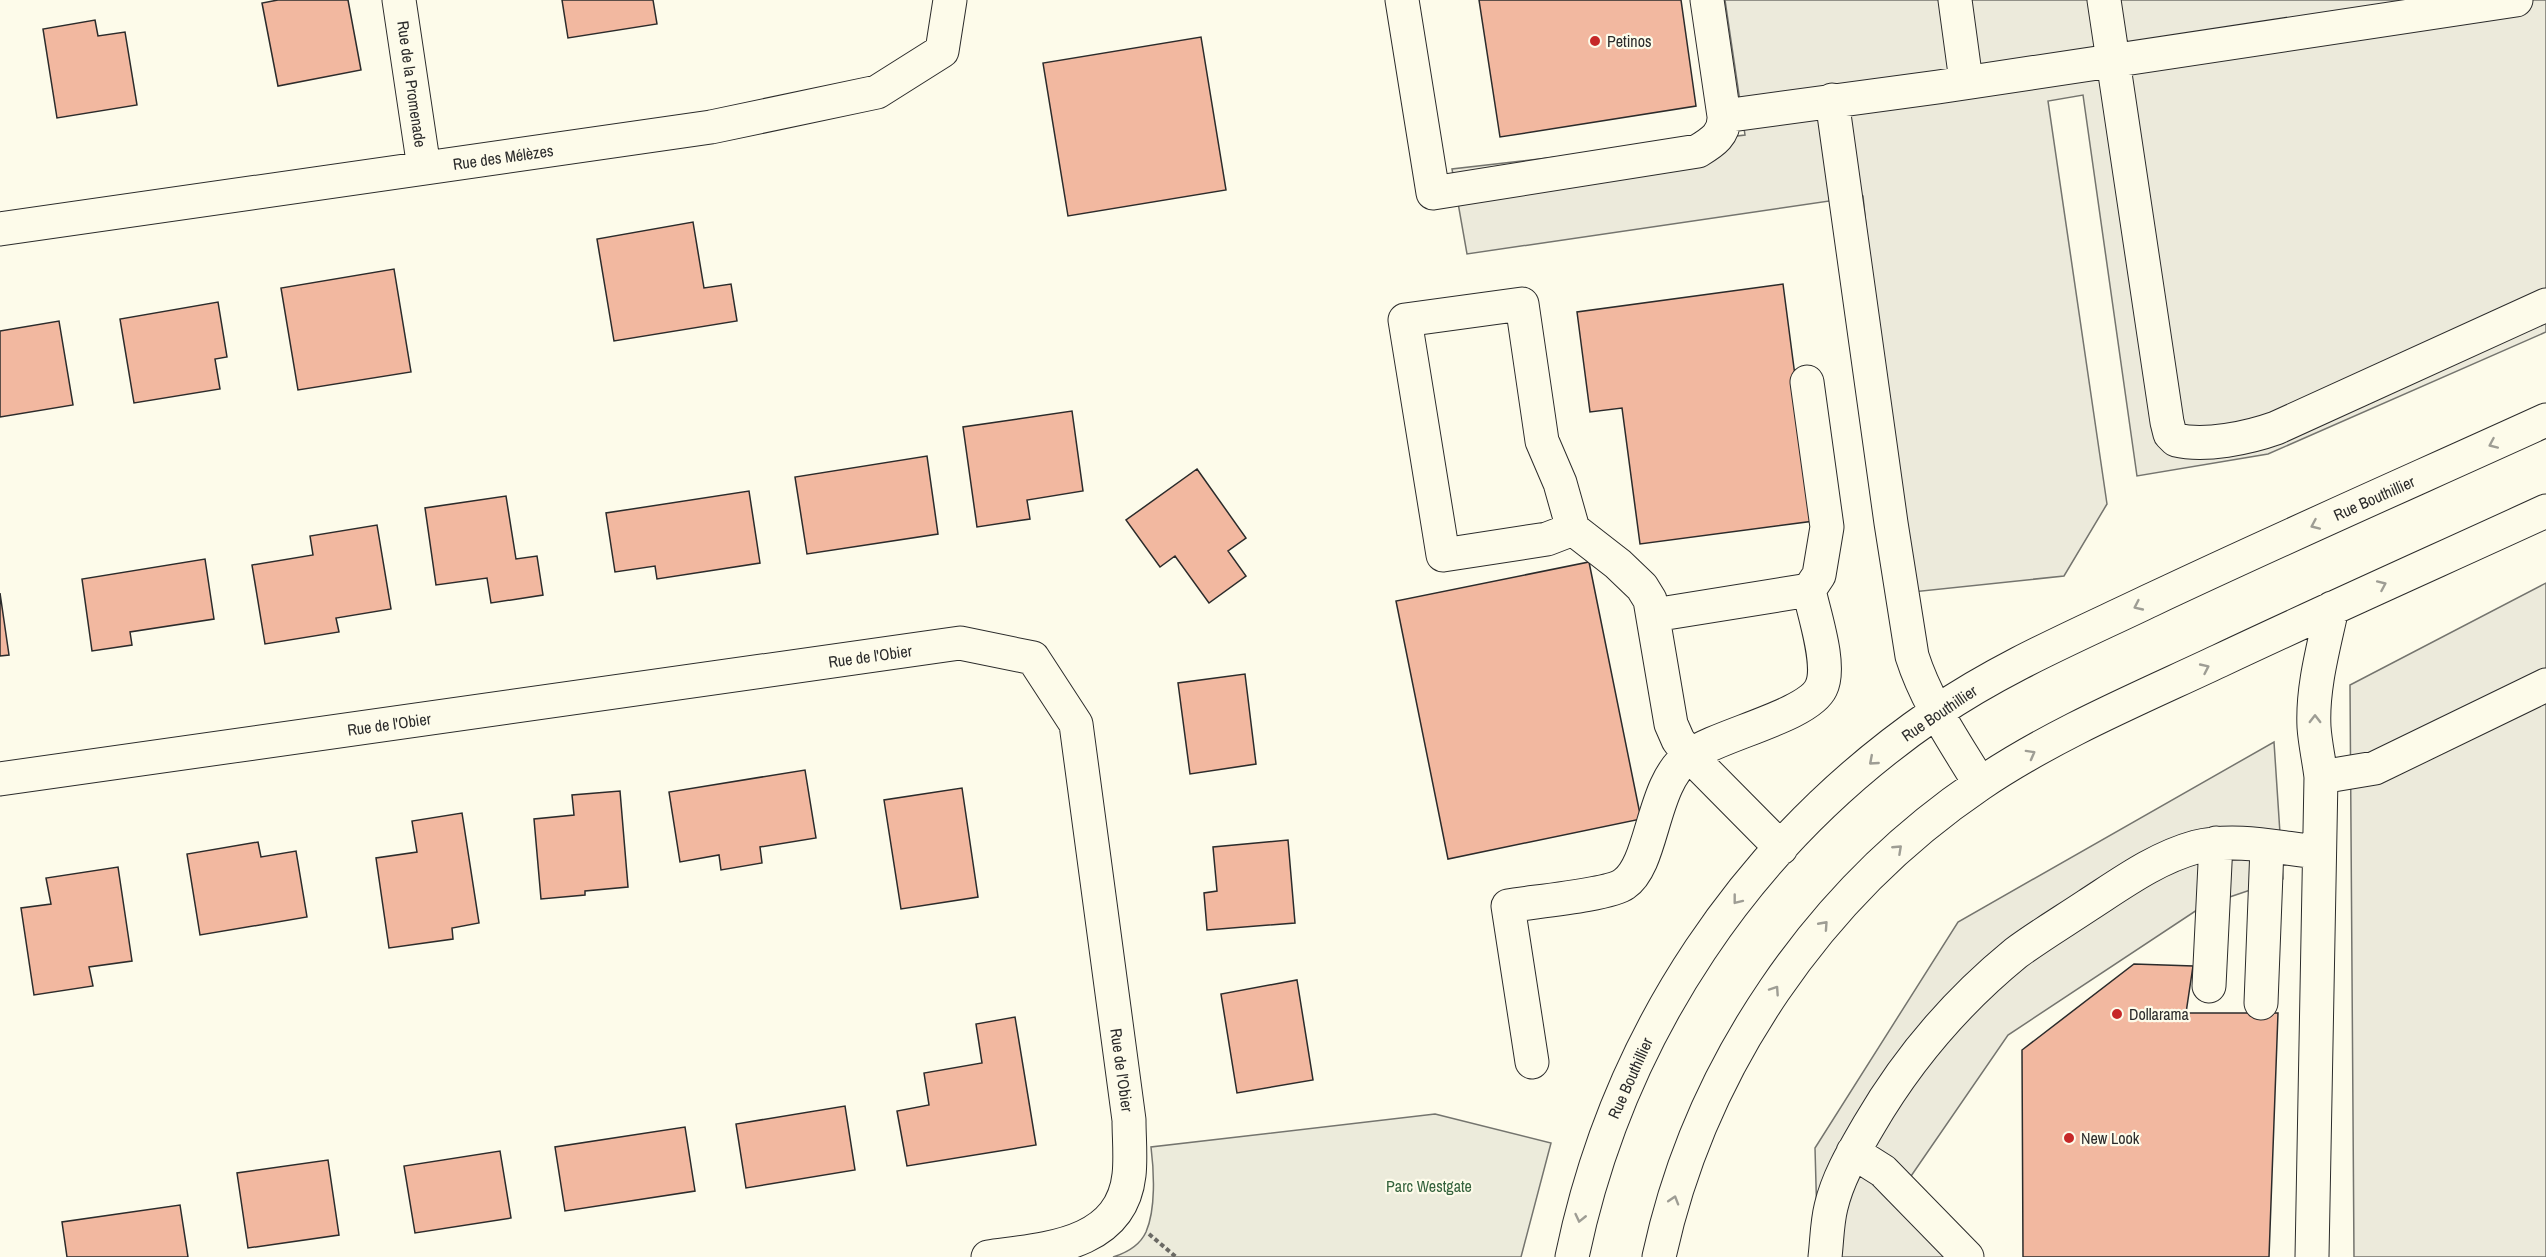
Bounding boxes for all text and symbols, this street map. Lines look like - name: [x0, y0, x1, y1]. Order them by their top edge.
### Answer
- street label: Rue de la Promenade: [392, 19, 432, 149]
- place label: Petinos: [1607, 30, 1652, 52]
- marker: Petinos: [1588, 34, 1602, 48]
- street label: Rue des Mélèzes: [451, 139, 555, 175]
- one-way arrow: [2488, 437, 2499, 449]
- street label: Rue Bouthillier: [2330, 470, 2419, 526]
- one-way arrow: [2310, 517, 2321, 529]
- one-way arrow: [2376, 581, 2387, 593]
- one-way arrow: [2133, 599, 2144, 611]
- street label: Rue de l'Obier: [827, 639, 914, 673]
- one-way arrow: [2199, 663, 2210, 675]
- street label: Rue Bouthillier: [1897, 679, 1982, 746]
- street label: Rue de l'Obier: [346, 707, 433, 741]
- one-way arrow: [2309, 715, 2321, 724]
- one-way arrow: [2025, 750, 2035, 761]
- one-way arrow: [1869, 753, 1880, 764]
- one-way arrow: [1891, 845, 1902, 856]
- one-way arrow: [1734, 893, 1745, 904]
- one-way arrow: [1817, 921, 1828, 932]
- one-way arrow: [1768, 985, 1779, 996]
- place label: Dollarama: [2129, 1003, 2189, 1025]
- marker: Dollarama: [2110, 1007, 2124, 1021]
- street label: Rue de l'Obier: [1105, 1027, 1139, 1114]
- street label: Rue Bouthillier: [1602, 1033, 1658, 1122]
- place label: New Look: [2081, 1127, 2140, 1149]
- marker: New Look: [2062, 1131, 2076, 1145]
- park label: Parc Westgate: [1386, 1175, 1472, 1197]
- one-way arrow: [1667, 1196, 1679, 1206]
- one-way arrow: [1575, 1213, 1588, 1223]

